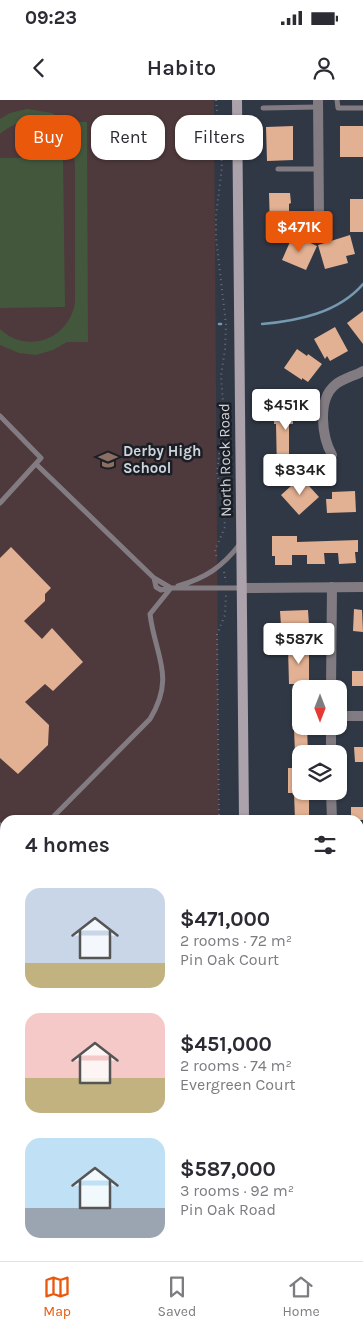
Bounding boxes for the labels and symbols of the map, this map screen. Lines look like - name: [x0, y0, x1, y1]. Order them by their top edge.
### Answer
- pin: $471K: [264, 210, 334, 253]
- pin: $451K: [251, 388, 321, 431]
- street label: North Rock Road: [215, 403, 235, 517]
- place label: Derby High School: [123, 442, 201, 477]
- school or university icon: Derby High School: [97, 449, 119, 471]
- pin: $834K: [265, 454, 335, 496]
- pin: $587K: [264, 622, 334, 665]
- north arrow: [292, 680, 348, 735]

